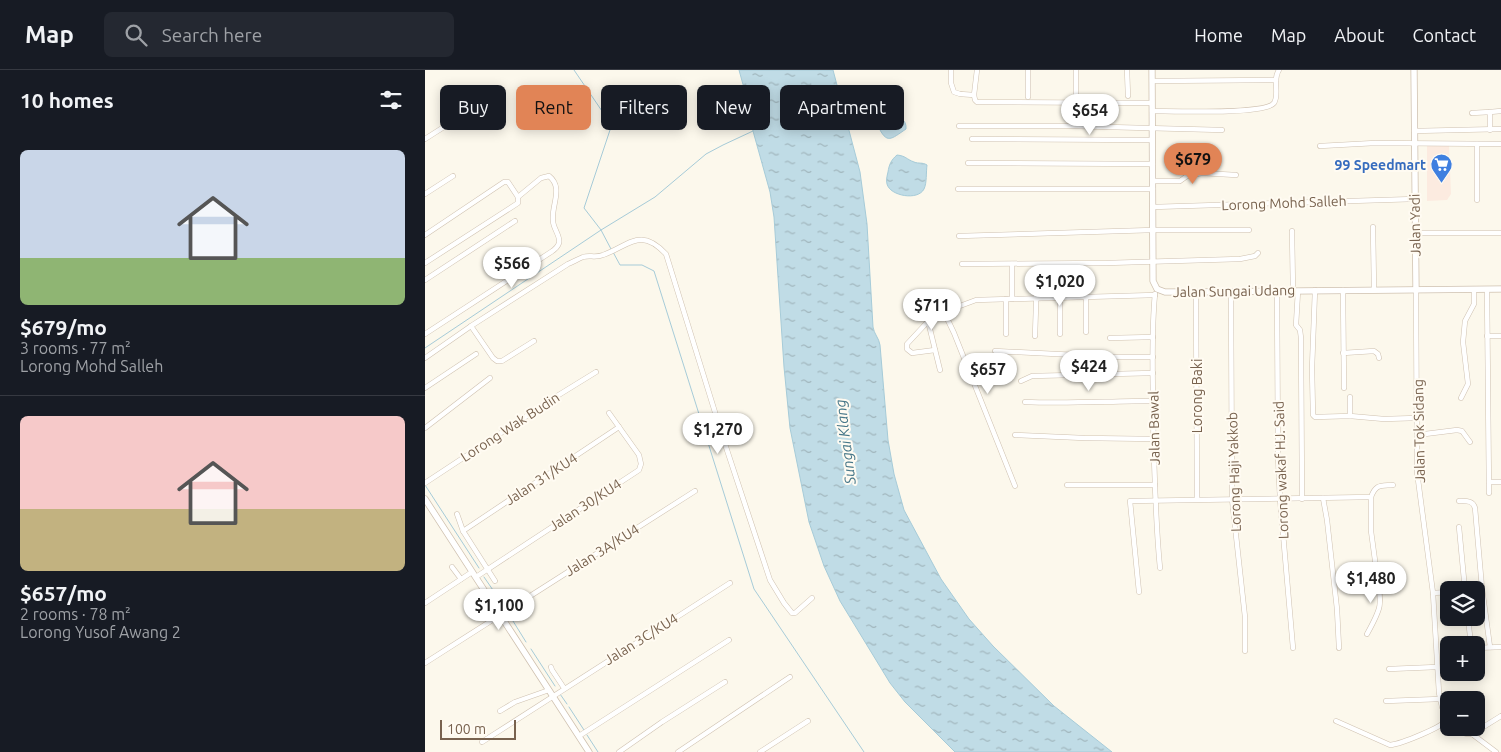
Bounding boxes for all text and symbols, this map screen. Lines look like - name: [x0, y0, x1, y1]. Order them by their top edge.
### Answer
- search box: [104, 12, 454, 57]
- text: Map: [25, 21, 74, 48]
- icon: search: [122, 21, 150, 49]
- text: Search here: [162, 24, 262, 46]
- text: Home: [1194, 25, 1243, 45]
- text: Map: [1271, 25, 1306, 45]
- text: About: [1334, 25, 1384, 45]
- text: Contact: [1412, 25, 1476, 45]
- chip: Buy: [440, 85, 506, 130]
- chip: Rent: [516, 85, 591, 130]
- chip: Filters: [601, 85, 687, 130]
- chip: New: [697, 85, 770, 130]
- chip: Apartment: [780, 85, 904, 130]
- icon: filters: [377, 86, 405, 114]
- text: 10 homes: [20, 88, 114, 112]
- pin: $654: [1060, 93, 1120, 136]
- text: $654: [1072, 101, 1108, 119]
- pin: $679: [1163, 142, 1223, 185]
- text: $679: [1175, 150, 1211, 168]
- supermarket icon: 99 Speedmart: [1430, 153, 1454, 184]
- place label: 99 Speedmart: [1335, 157, 1426, 173]
- icon: home: [168, 183, 258, 273]
- street label: Lorong Mohd Salleh: [1221, 193, 1347, 213]
- street label: Jalan Yadi: [1406, 194, 1424, 256]
- pin: $566: [482, 246, 542, 289]
- text: $566: [494, 254, 530, 272]
- pin: $1,020: [1019, 264, 1101, 307]
- text: $1,020: [1035, 272, 1085, 290]
- street label: Jalan Sungai Udang: [1173, 282, 1295, 300]
- pin: $711: [902, 288, 962, 331]
- text: $711: [914, 296, 950, 314]
- text: $679/mo: [20, 315, 107, 339]
- text: 3 rooms · 77 m²: [20, 339, 131, 357]
- pin: $424: [1059, 350, 1119, 392]
- pin: $657: [958, 352, 1018, 395]
- text: Lorong Mohd Salleh: [20, 357, 163, 375]
- text: $424: [1071, 357, 1107, 375]
- street label: Lorong Baki: [1189, 359, 1205, 433]
- text: $657: [970, 360, 1006, 378]
- street label: Jalan Tok Sidang: [1410, 379, 1428, 483]
- street label: Lorong Wak Budin: [458, 389, 562, 465]
- street label: Jalan Bawal: [1145, 391, 1163, 465]
- water label: Sungai Klang: [831, 399, 859, 486]
- street label: Lorong wakaf HJ. Said: [1271, 401, 1291, 539]
- pin: $1,270: [677, 412, 759, 455]
- street label: Lorong Haji Yakkob: [1224, 412, 1244, 532]
- text: $1,270: [693, 420, 743, 438]
- icon: home: [168, 448, 258, 538]
- street label: Jalan 31/KU4: [502, 450, 580, 508]
- street label: Jalan 30/KU4: [546, 476, 624, 534]
- street label: Jalan 3A/KU4: [562, 521, 642, 579]
- pin: $1,480: [1330, 562, 1412, 604]
- text: $1,480: [1346, 569, 1396, 587]
- text: $657/mo: [20, 581, 107, 605]
- map controls: [1440, 581, 1485, 736]
- button: layers: [1440, 581, 1485, 626]
- pin: $1,100: [458, 588, 540, 631]
- text: $1,100: [474, 596, 524, 614]
- text: 2 rooms · 78 m²: [20, 605, 131, 623]
- street label: Jalan 3C/KU4: [601, 610, 681, 668]
- text: Lorong Yusof Awang 2: [20, 623, 181, 641]
- button: +: [1440, 636, 1485, 681]
- button: −: [1440, 691, 1485, 736]
- scale bar: [440, 717, 516, 740]
- text: 100 m: [447, 721, 486, 737]

